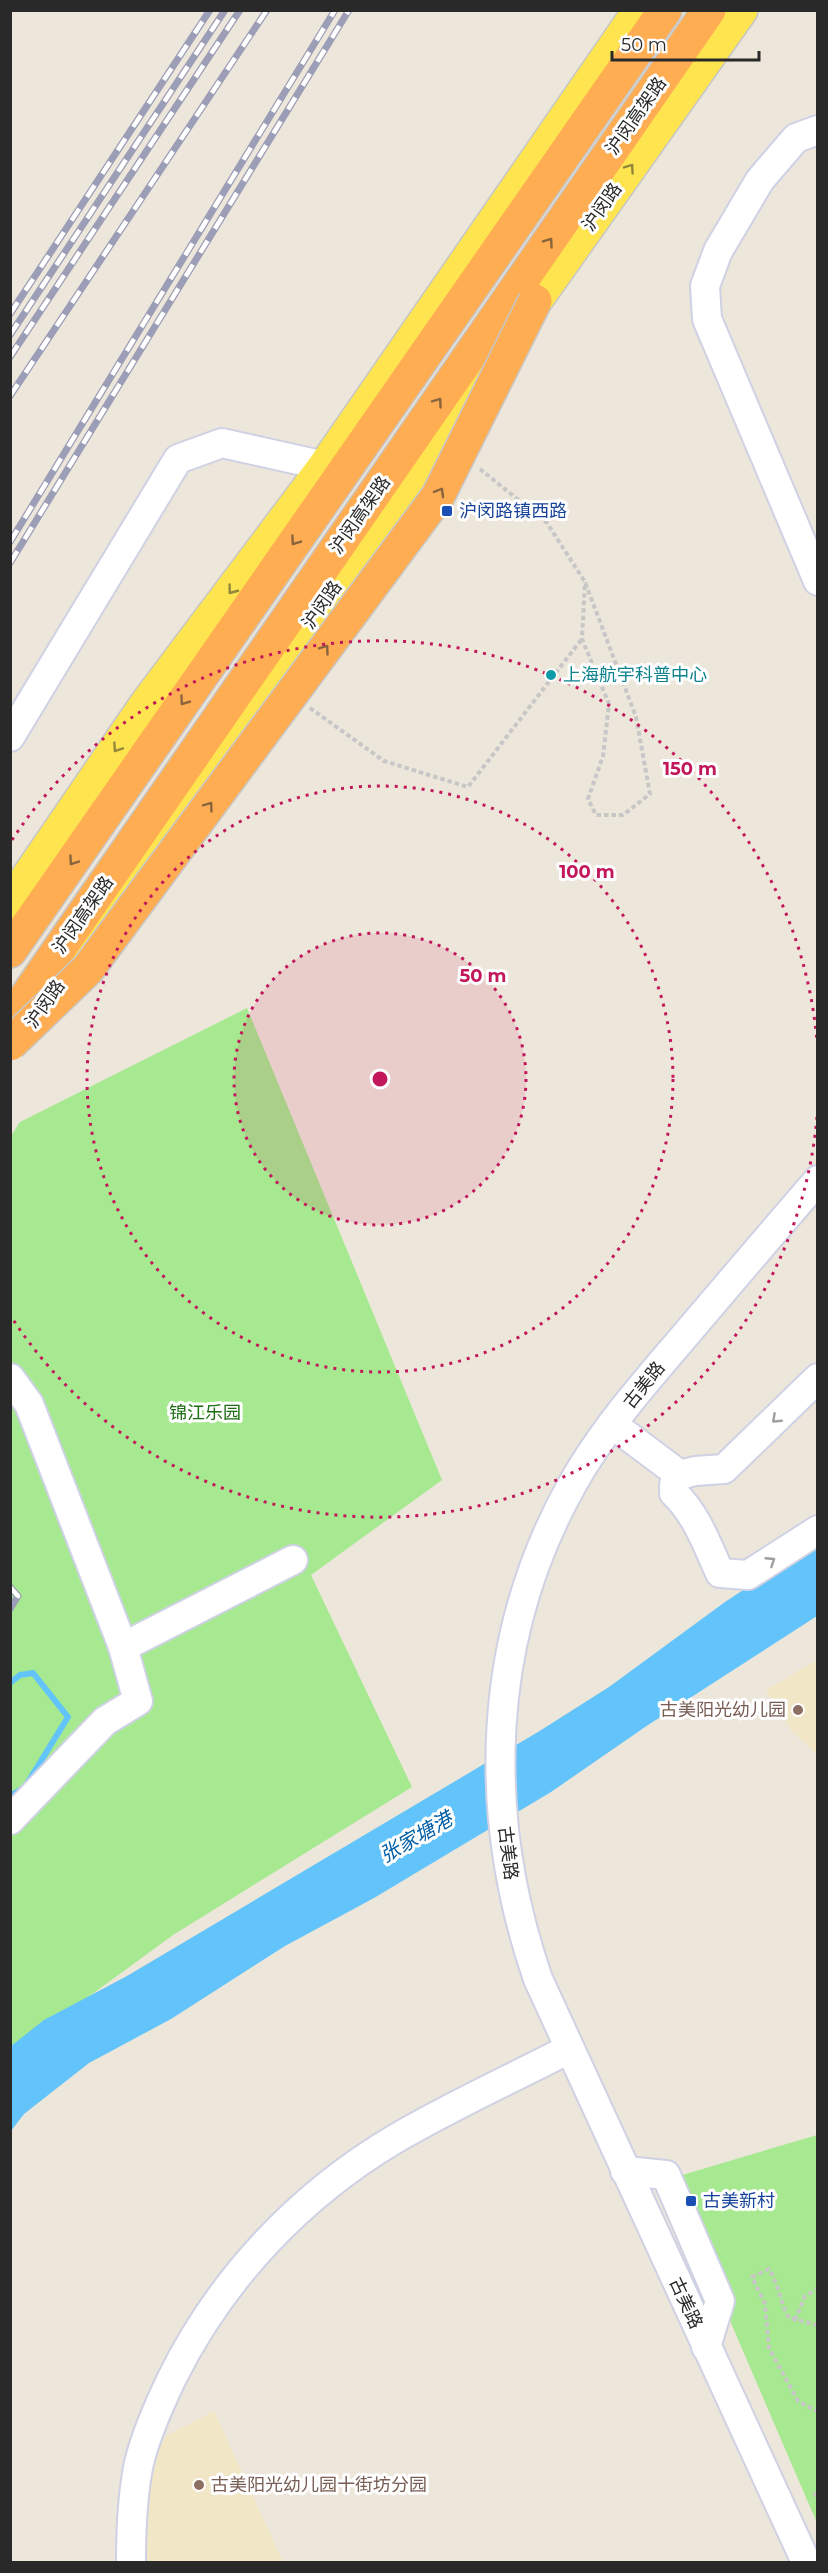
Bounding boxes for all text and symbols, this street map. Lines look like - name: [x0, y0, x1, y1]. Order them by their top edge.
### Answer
- scale bar: [612, 24, 759, 62]
- text: 50 m: [621, 34, 667, 56]
- street label: 沪闵高架路: [601, 73, 671, 159]
- one-way arrow: [623, 163, 634, 174]
- street label: 沪闵路: [578, 179, 626, 235]
- one-way arrow: [542, 237, 553, 248]
- one-way arrow: [431, 398, 442, 409]
- street label: 沪闵高架路: [325, 472, 395, 558]
- one-way arrow: [432, 488, 444, 498]
- place label: 沪闵路镇西路: [459, 500, 567, 522]
- marker: 沪闵路镇西路: [440, 504, 454, 518]
- one-way arrow: [291, 535, 302, 546]
- street label: 沪闵路: [298, 577, 346, 633]
- one-way arrow: [228, 584, 239, 595]
- one-way arrow: [318, 645, 329, 656]
- place label: 上海航宇科普中心: [563, 664, 707, 686]
- marker: 上海航宇科普中心: [544, 668, 558, 682]
- one-way arrow: [180, 695, 191, 706]
- one-way arrow: [113, 741, 124, 752]
- text: 150 m: [663, 758, 717, 780]
- one-way arrow: [202, 802, 213, 813]
- one-way arrow: [69, 855, 80, 866]
- text: 100 m: [559, 861, 615, 883]
- street label: 沪闵高架路: [48, 872, 118, 958]
- text: 50 m: [460, 965, 506, 987]
- street label: 沪闵路: [21, 976, 69, 1032]
- centre of rings: [370, 1069, 390, 1089]
- street label: 古美路: [618, 1357, 670, 1413]
- park label: 锦江乐园: [169, 1402, 241, 1424]
- one-way arrow: [772, 1412, 783, 1423]
- one-way arrow: [765, 1556, 775, 1568]
- place label: 古美阳光幼儿园: [660, 1699, 786, 1721]
- marker: 古美阳光幼儿园: [791, 1703, 805, 1717]
- water label: 张家塘港: [375, 1805, 459, 1867]
- street label: 古美路: [494, 1825, 522, 1881]
- place label: 古美新村: [703, 2190, 775, 2212]
- marker: 古美新村: [684, 2194, 698, 2208]
- street label: 古美路: [665, 2274, 707, 2332]
- place label: 古美阳光幼儿园十街坊分园: [211, 2474, 427, 2496]
- marker: 古美阳光幼儿园十街坊分园: [192, 2478, 206, 2492]

